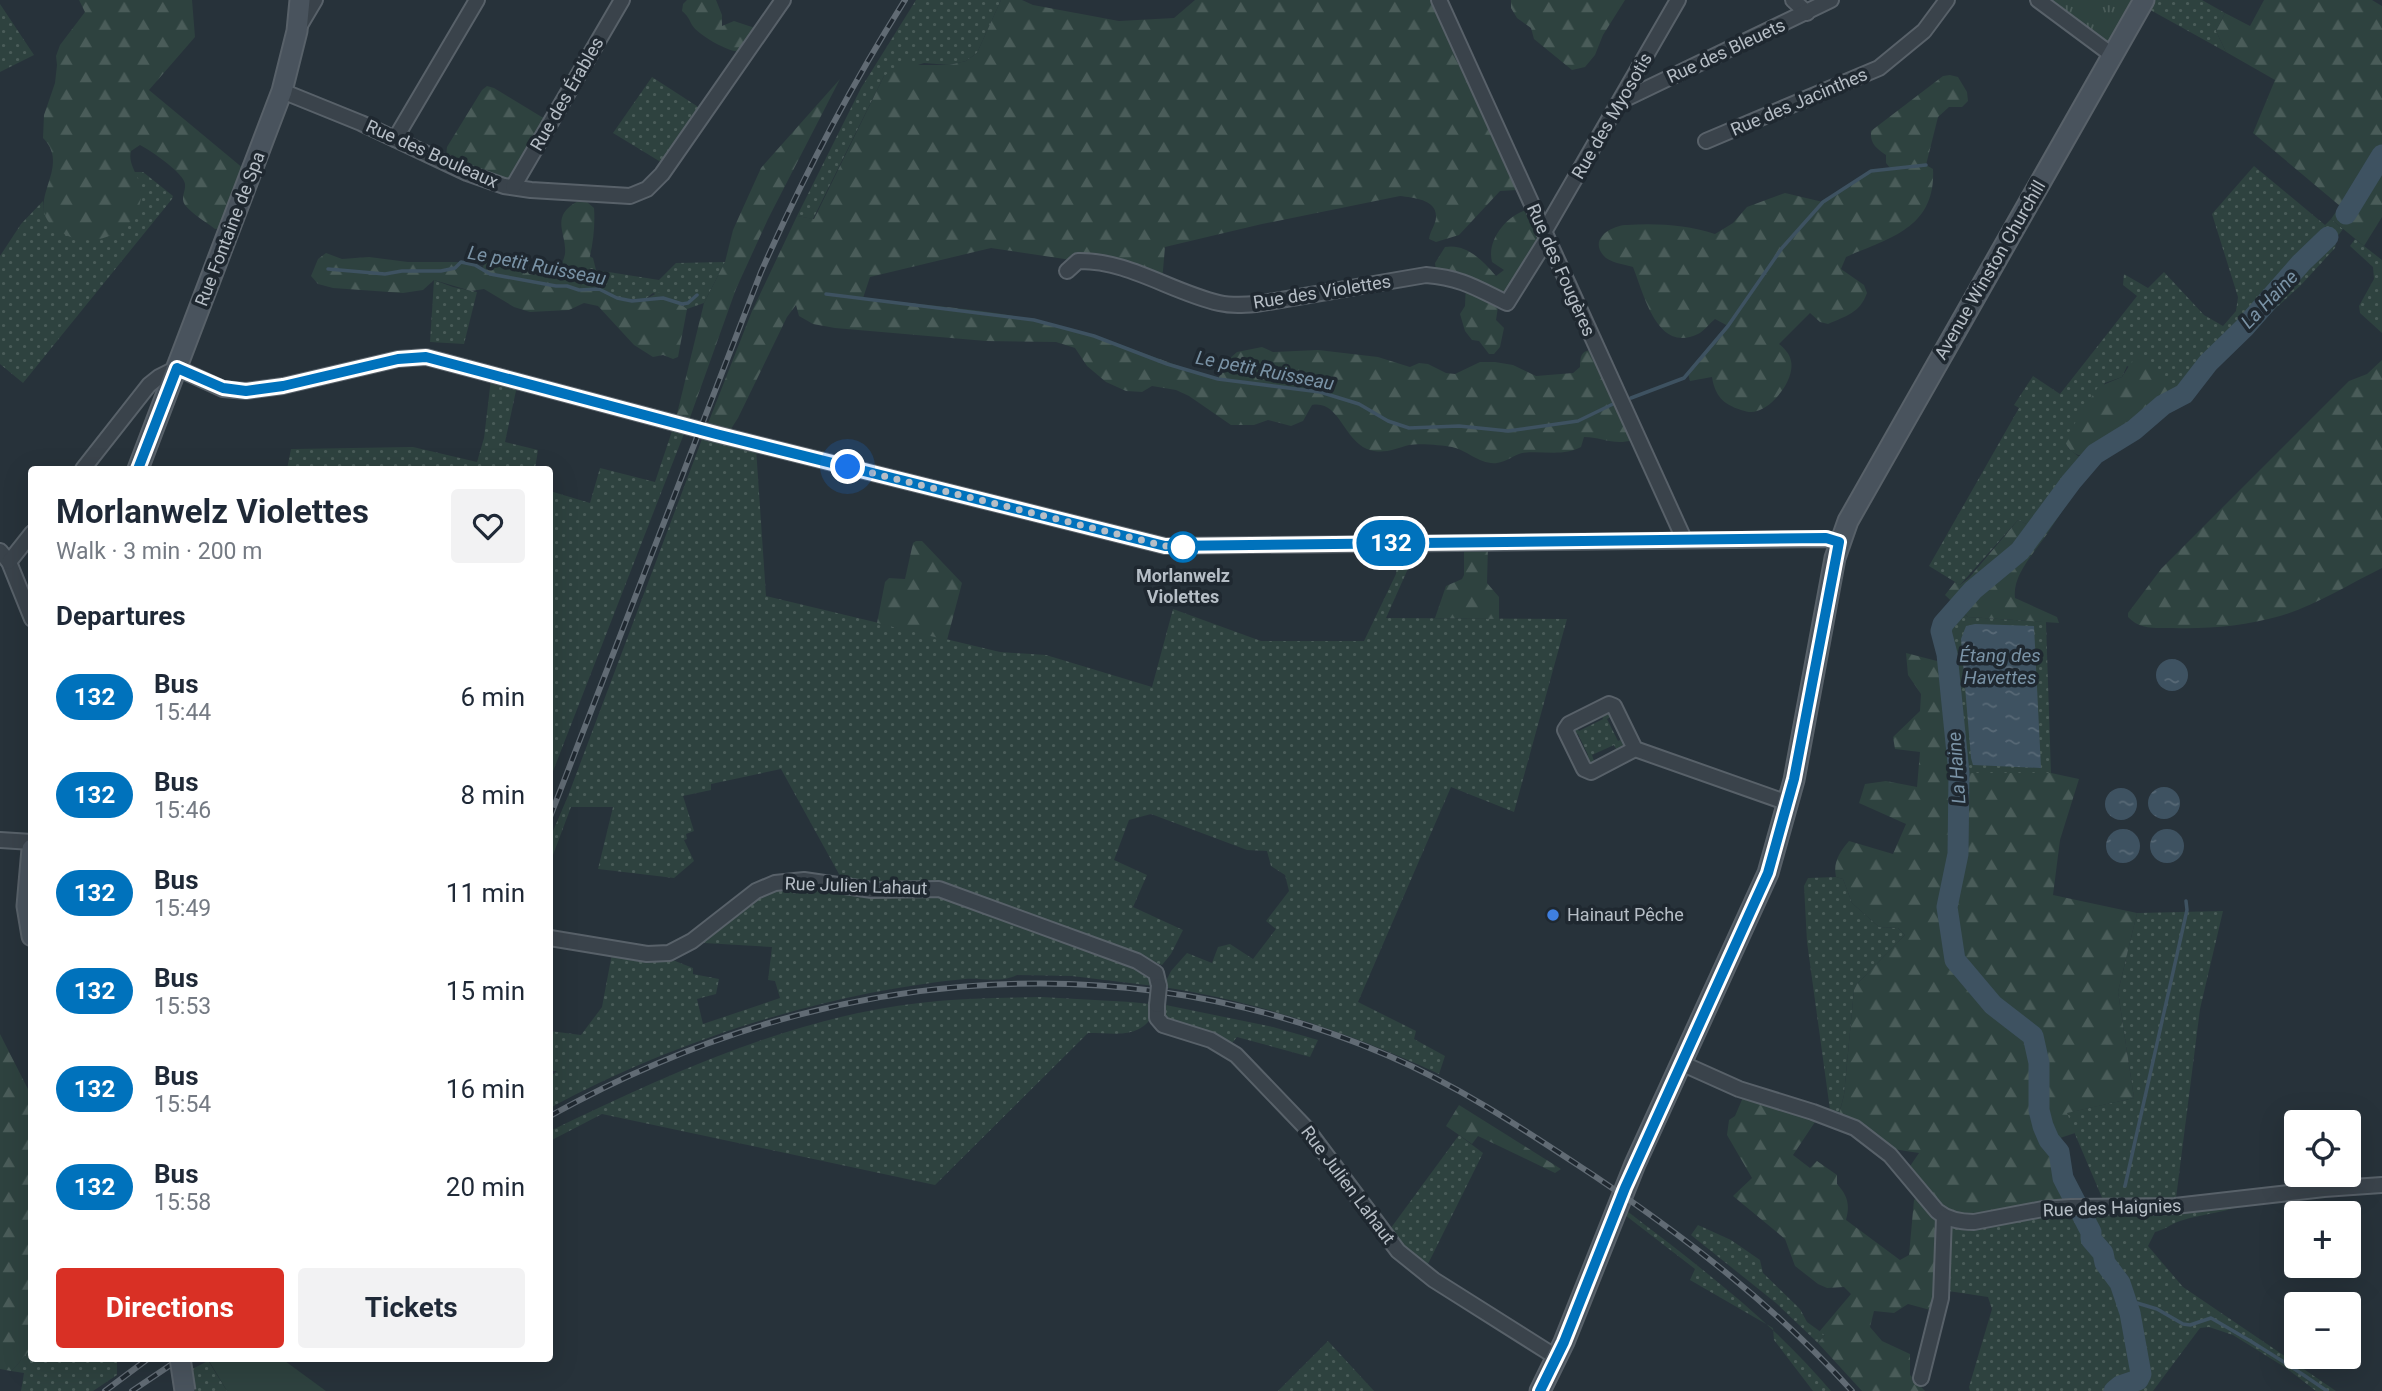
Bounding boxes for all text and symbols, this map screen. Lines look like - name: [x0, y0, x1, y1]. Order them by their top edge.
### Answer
- street label: Rue des Bleuets: [1663, 14, 1788, 87]
- street label: Rue des Érables: [526, 33, 608, 154]
- street label: Rue des Myosotis: [1567, 49, 1656, 182]
- street label: Rue des Jacinthes: [1727, 63, 1870, 140]
- street label: Rue des Bouleaux: [363, 115, 502, 192]
- street label: Rue Fontaine de Spa: [190, 149, 269, 309]
- street label: Avenue Winston Churchill: [1930, 176, 2049, 363]
- street label: Rue des Fougères: [1523, 200, 1600, 339]
- water label: Le petit Ruisseau: [466, 241, 608, 290]
- water label: La Haine: [2236, 265, 2303, 333]
- street label: Rue des Violettes: [1252, 270, 1392, 313]
- water label: Le petit Ruisseau: [1194, 346, 1336, 395]
- your location: [830, 449, 865, 484]
- button: heart: [451, 489, 525, 563]
- text: Morlanwelz Violettes: [56, 492, 369, 531]
- line badge: 132: [1351, 520, 1431, 566]
- text: 132: [1370, 529, 1412, 557]
- marker: Morlanwelz Violettes: [1168, 532, 1198, 562]
- text: Walk · 3 min · 200 m: [56, 538, 262, 565]
- place label: Morlanwelz Violettes: [1136, 565, 1230, 607]
- text: Departures: [56, 601, 186, 631]
- water label: Étang des Havettes: [1959, 644, 2041, 689]
- text: Bus: [154, 669, 199, 699]
- text: 6 min: [460, 682, 525, 712]
- text: 132: [74, 683, 115, 711]
- text: 15:44: [154, 699, 211, 726]
- water label: La Haine: [1942, 731, 1970, 805]
- text: Bus: [154, 767, 199, 797]
- text: 8 min: [460, 780, 525, 810]
- text: 132: [74, 781, 115, 809]
- text: 15:46: [154, 797, 211, 824]
- text: Bus: [154, 865, 199, 895]
- street label: Rue Julien Lahaut: [784, 873, 928, 898]
- text: 11 min: [446, 878, 525, 908]
- text: 132: [74, 879, 115, 907]
- text: 15:49: [154, 895, 211, 922]
- place label: Hainaut Pêche: [1567, 904, 1684, 925]
- marker: Hainaut Pêche: [1545, 907, 1561, 923]
- text: Bus: [154, 963, 199, 993]
- text: 15 min: [446, 976, 525, 1006]
- text: 132: [74, 977, 115, 1005]
- text: 15:53: [154, 993, 211, 1020]
- text: Bus: [154, 1061, 199, 1091]
- text: 16 min: [446, 1074, 525, 1104]
- text: 132: [74, 1075, 115, 1103]
- text: 15:54: [154, 1091, 211, 1118]
- map controls: [2284, 1110, 2361, 1369]
- button: locate: [2284, 1110, 2361, 1187]
- street label: Rue Julien Lahaut: [1297, 1121, 1400, 1248]
- text: Bus: [154, 1159, 199, 1189]
- text: 20 min: [446, 1172, 525, 1202]
- text: 132: [74, 1173, 115, 1201]
- text: 15:58: [154, 1189, 211, 1216]
- street label: Rue des Haignies: [2042, 1195, 2182, 1220]
- button: +: [2284, 1201, 2361, 1278]
- button: Directions: [56, 1268, 284, 1348]
- button: Tickets: [298, 1268, 525, 1348]
- button: −: [2284, 1292, 2361, 1369]

